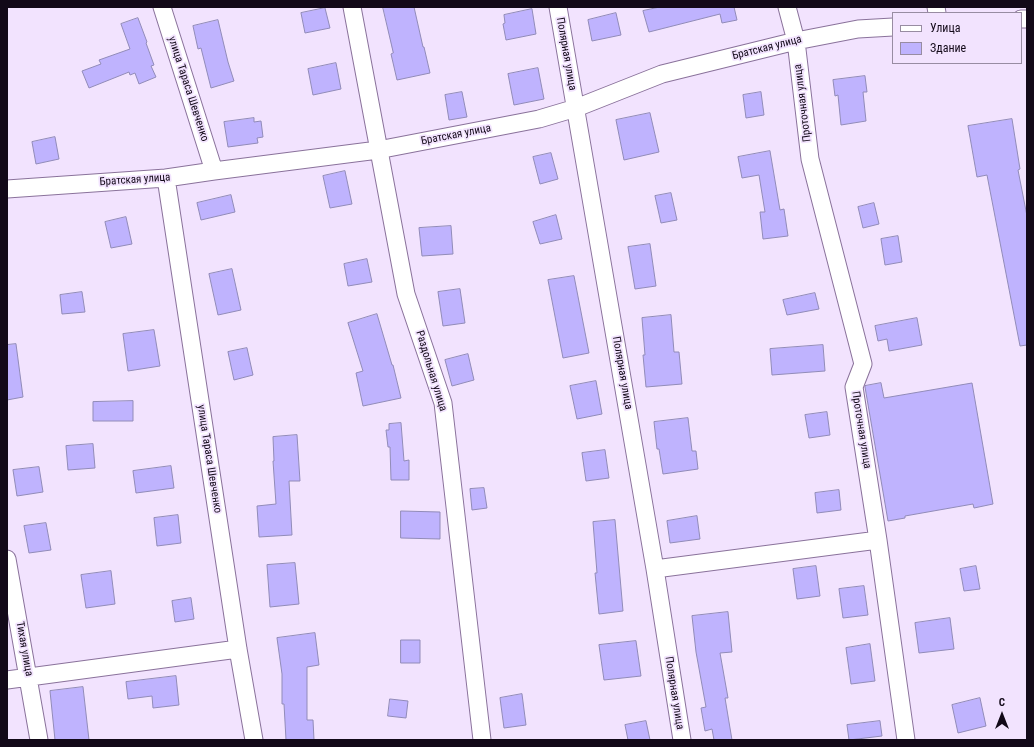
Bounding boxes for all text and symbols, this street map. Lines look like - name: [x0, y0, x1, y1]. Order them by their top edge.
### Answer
- legend: [892, 12, 1022, 64]
- street label: Полярная улица: [553, 16, 579, 92]
- text: Улица: [930, 21, 960, 35]
- street label: Братская улица: [731, 33, 803, 63]
- street label: улица Тараса Шевченко: [165, 35, 211, 143]
- text: Здание: [930, 41, 966, 55]
- street label: Проточная улица: [792, 63, 814, 143]
- street label: Братская улица: [420, 122, 492, 148]
- street label: Братская улица: [99, 171, 171, 189]
- street label: Раздольная улица: [412, 329, 450, 413]
- street label: Полярная улица: [609, 335, 635, 411]
- street label: Проточная улица: [848, 390, 874, 470]
- street label: улица Тараса Шевченко: [194, 404, 224, 514]
- street label: Тихая улица: [13, 621, 35, 677]
- street label: Полярная улица: [662, 655, 686, 731]
- north arrow: [982, 695, 1022, 735]
- text: С: [999, 696, 1005, 709]

